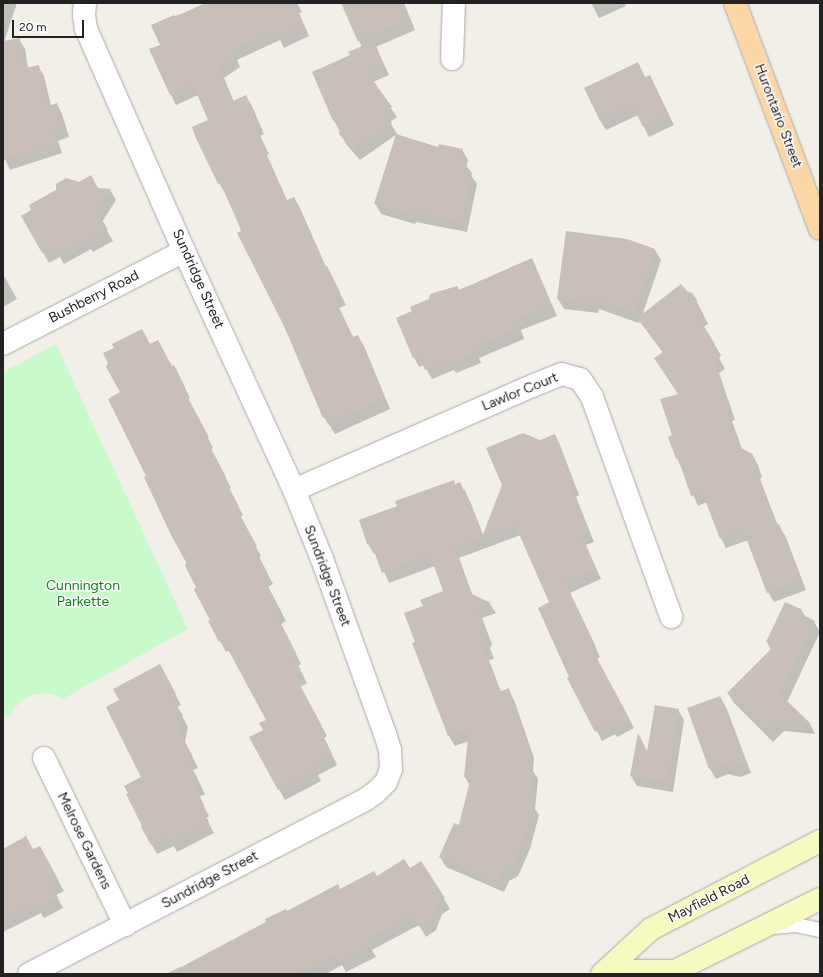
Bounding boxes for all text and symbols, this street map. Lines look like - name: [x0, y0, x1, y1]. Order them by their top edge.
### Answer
- scale bar: [14, 12, 86, 38]
- text: 20 m: [19, 20, 47, 34]
- street label: Hurontario Street: [750, 62, 806, 170]
- street label: Sundridge Street: [169, 227, 227, 331]
- street label: Bushberry Road: [46, 267, 142, 327]
- street label: Lawlor Court: [479, 369, 561, 415]
- street label: Sundridge Street: [300, 523, 354, 629]
- park label: Cunnington Parkette: [46, 578, 120, 610]
- street label: Melrose Gardens: [53, 790, 115, 892]
- street label: Sundridge Street: [159, 847, 261, 913]
- street label: Mayfield Road: [665, 871, 753, 927]

